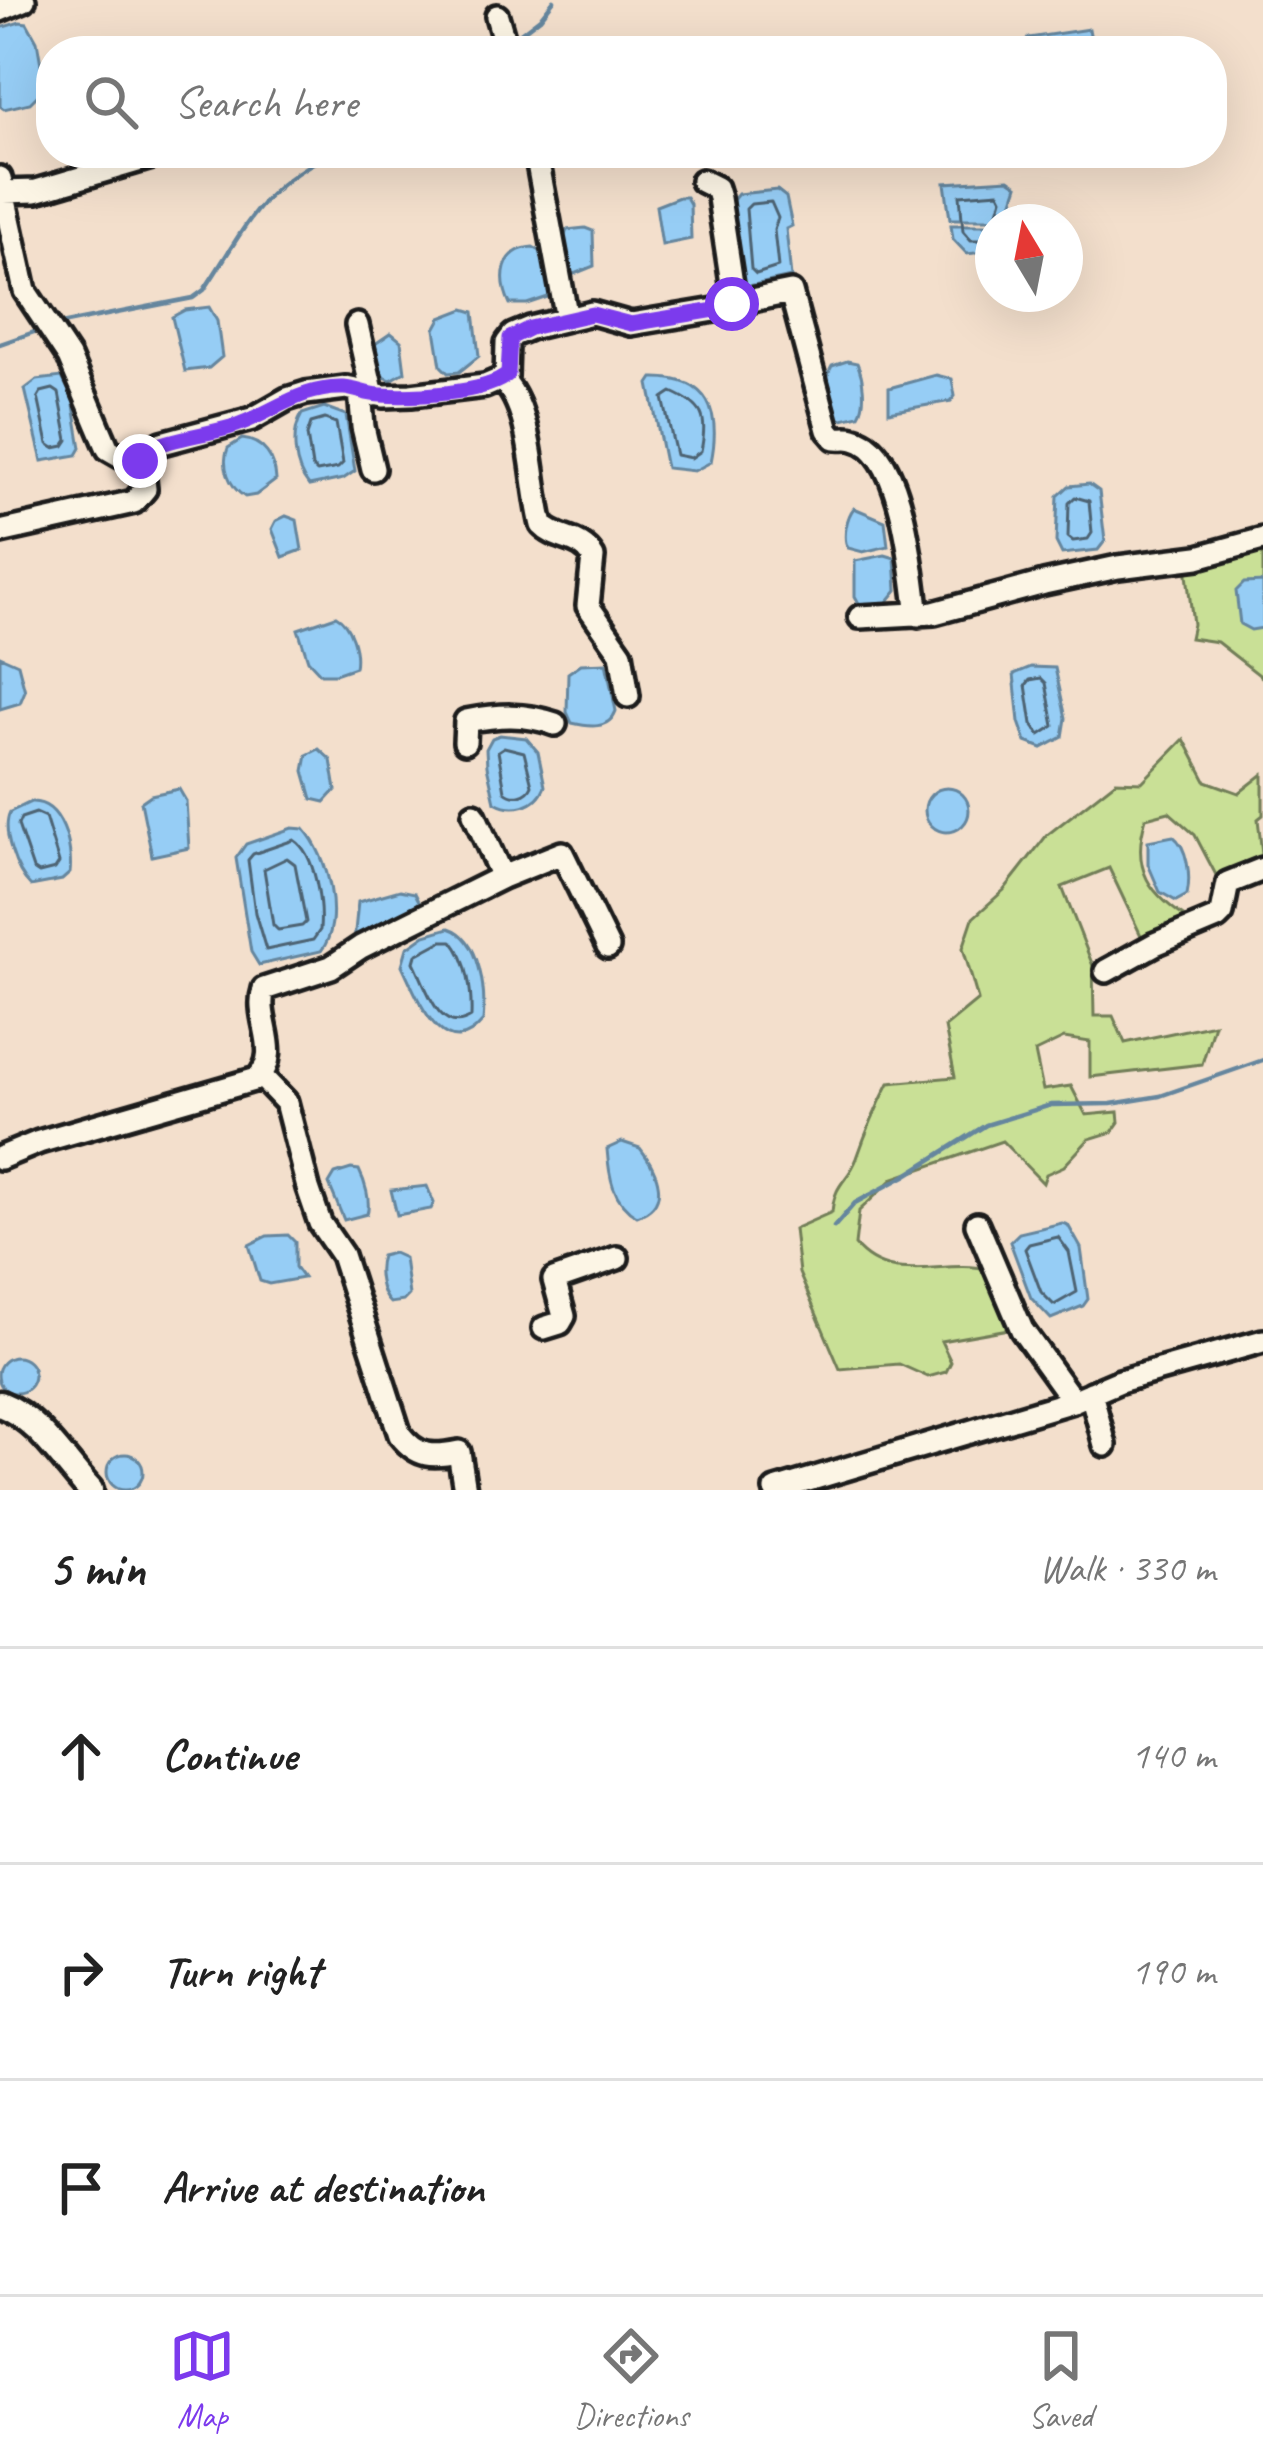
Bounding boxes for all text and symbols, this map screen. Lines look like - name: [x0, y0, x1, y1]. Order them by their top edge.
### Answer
- search box: [36, 36, 1227, 168]
- icon: search: [78, 69, 144, 135]
- text: Search here: [174, 74, 357, 131]
- north arrow: [975, 204, 1083, 312]
- route start: [705, 277, 759, 331]
- route end: [113, 434, 167, 488]
- text: 5 min: [48, 1536, 145, 1600]
- text: Walk · 330 m: [1039, 1544, 1215, 1593]
- icon: ahead: [48, 1723, 114, 1789]
- text: Continue: [162, 1727, 296, 1784]
- text: 140 m: [1131, 1731, 1215, 1780]
- icon: right: [48, 1939, 114, 2005]
- text: Turn right: [162, 1943, 320, 2000]
- text: 190 m: [1131, 1947, 1215, 1996]
- icon: arrive: [48, 2155, 114, 2221]
- text: Arrive at destination: [162, 2159, 484, 2216]
- tab: Map: [169, 2323, 235, 2437]
- tab: Directions: [574, 2323, 689, 2437]
- tab: Saved: [1028, 2323, 1094, 2437]

